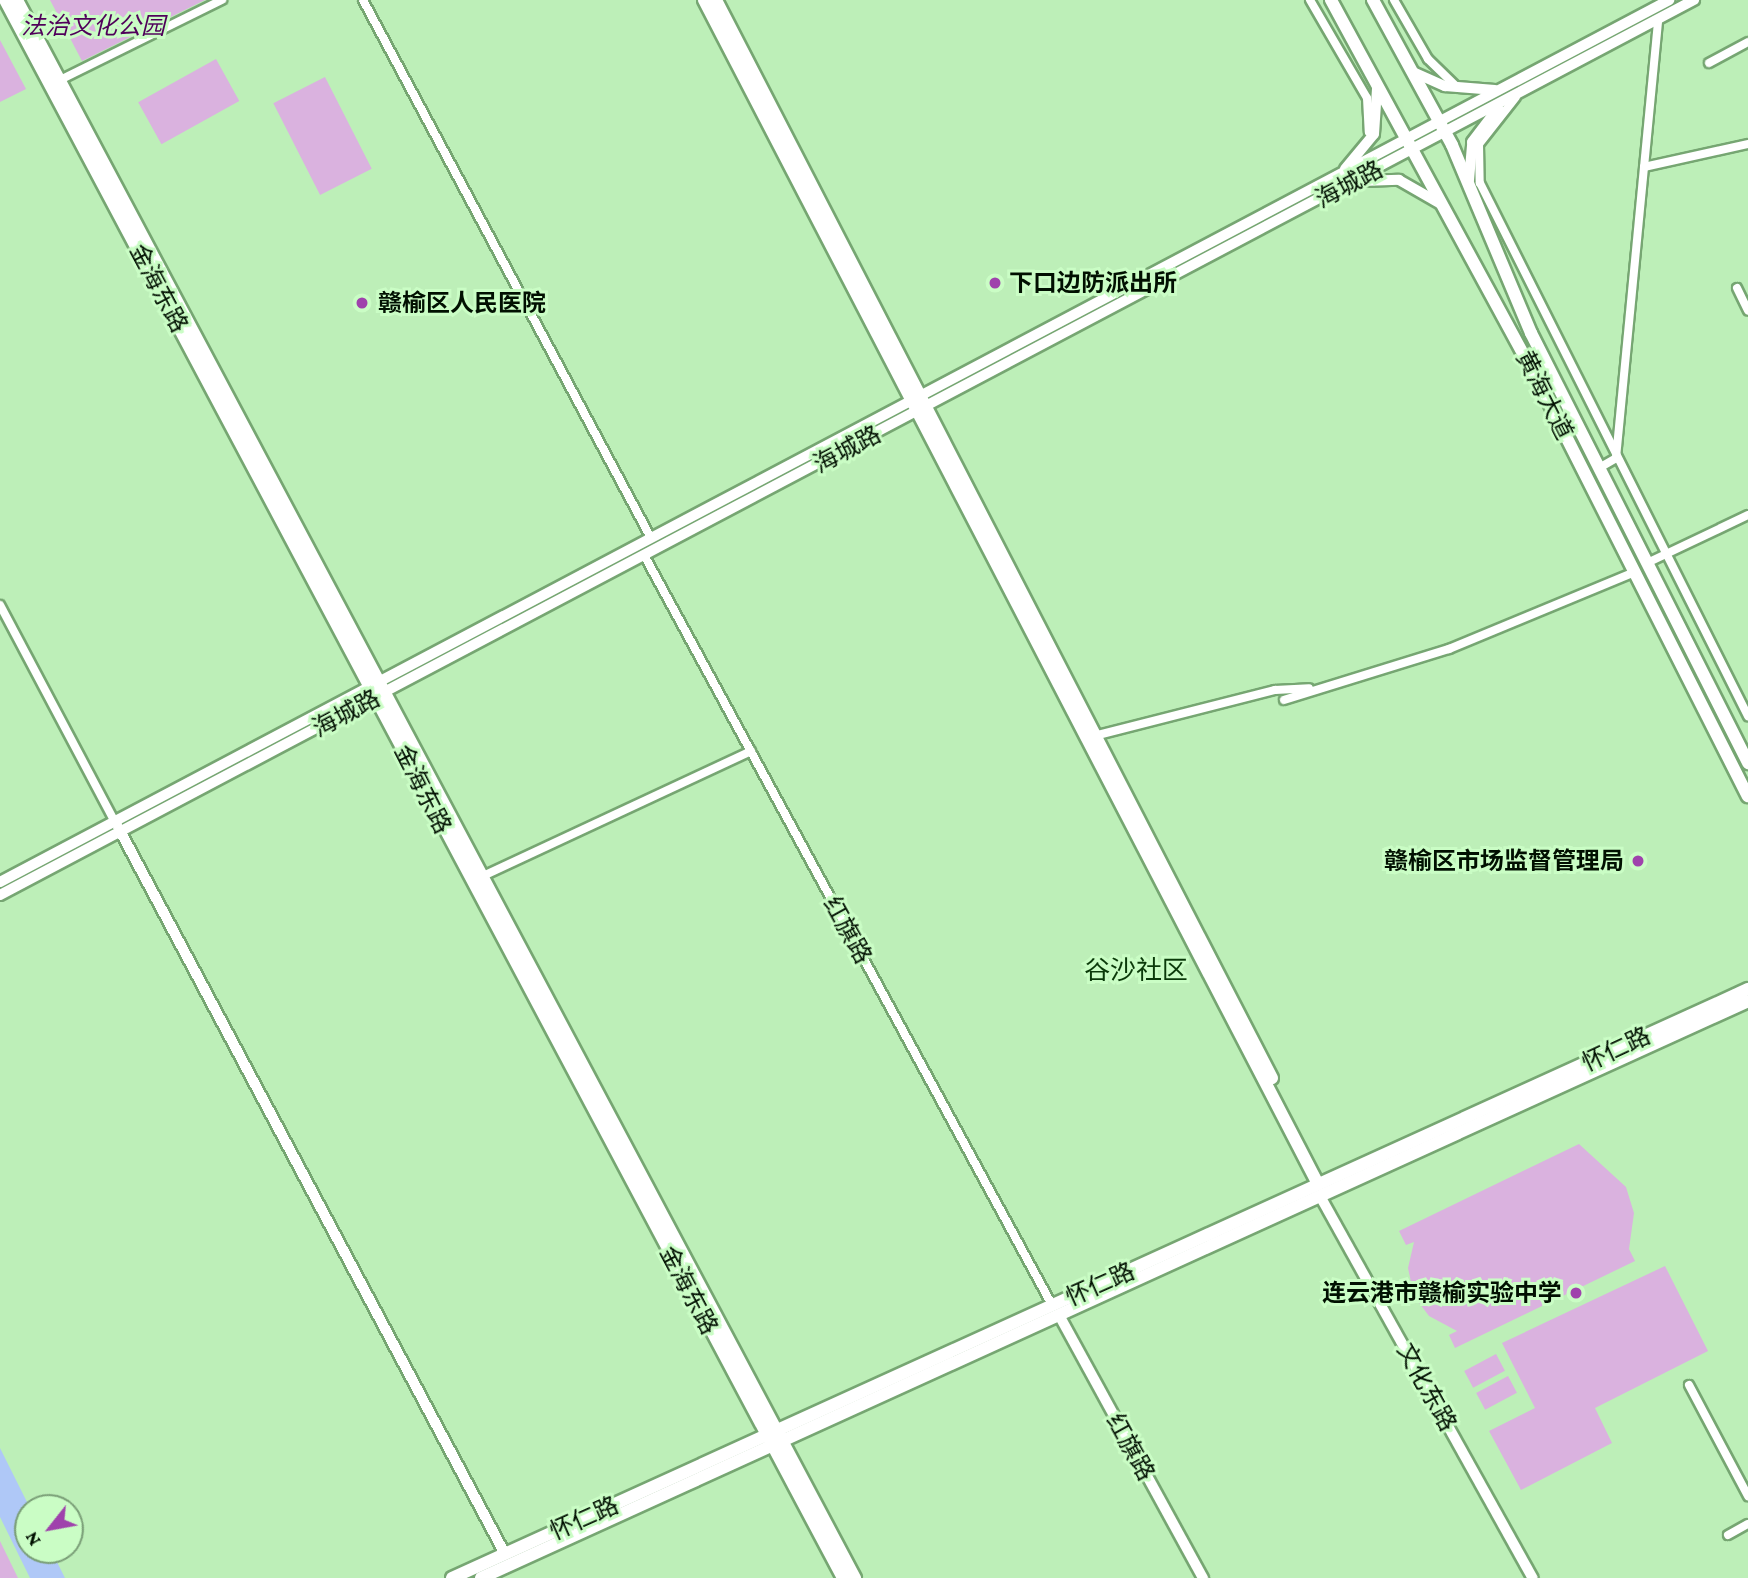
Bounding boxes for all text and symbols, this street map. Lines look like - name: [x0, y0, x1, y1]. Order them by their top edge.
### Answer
- park label: 法治文化公园: [21, 12, 165, 40]
- street label: 海城路: [1310, 154, 1388, 214]
- street label: 金海东路: [124, 239, 194, 337]
- place label: 下口边防派出所: [1009, 269, 1177, 297]
- marker: 下口边防派出所: [987, 275, 1003, 291]
- place label: 赣榆区人民医院: [378, 289, 546, 317]
- marker: 赣榆区人民医院: [352, 293, 372, 313]
- street label: 黄海大道: [1510, 346, 1580, 444]
- street label: 海城路: [808, 419, 886, 479]
- street label: 海城路: [307, 683, 385, 743]
- street label: 金海东路: [388, 740, 458, 838]
- place label: 赣榆区市场监督管理局: [1384, 847, 1624, 875]
- marker: 赣榆区市场监督管理局: [1630, 853, 1646, 869]
- street label: 红旗路: [818, 892, 878, 968]
- district label: 谷沙社区: [1084, 955, 1188, 987]
- street label: 怀仁路: [1577, 1021, 1655, 1077]
- street label: 金海东路: [654, 1241, 724, 1339]
- street label: 怀仁路: [1061, 1256, 1139, 1312]
- place label: 连云港市赣榆实验中学: [1322, 1279, 1562, 1307]
- marker: 连云港市赣榆实验中学: [1568, 1285, 1584, 1301]
- street label: 文化东路: [1391, 1338, 1463, 1436]
- street label: 红旗路: [1101, 1409, 1161, 1485]
- street label: 怀仁路: [545, 1490, 623, 1546]
- north arrow: [14, 1494, 84, 1564]
- text: N: [20, 1528, 45, 1550]

